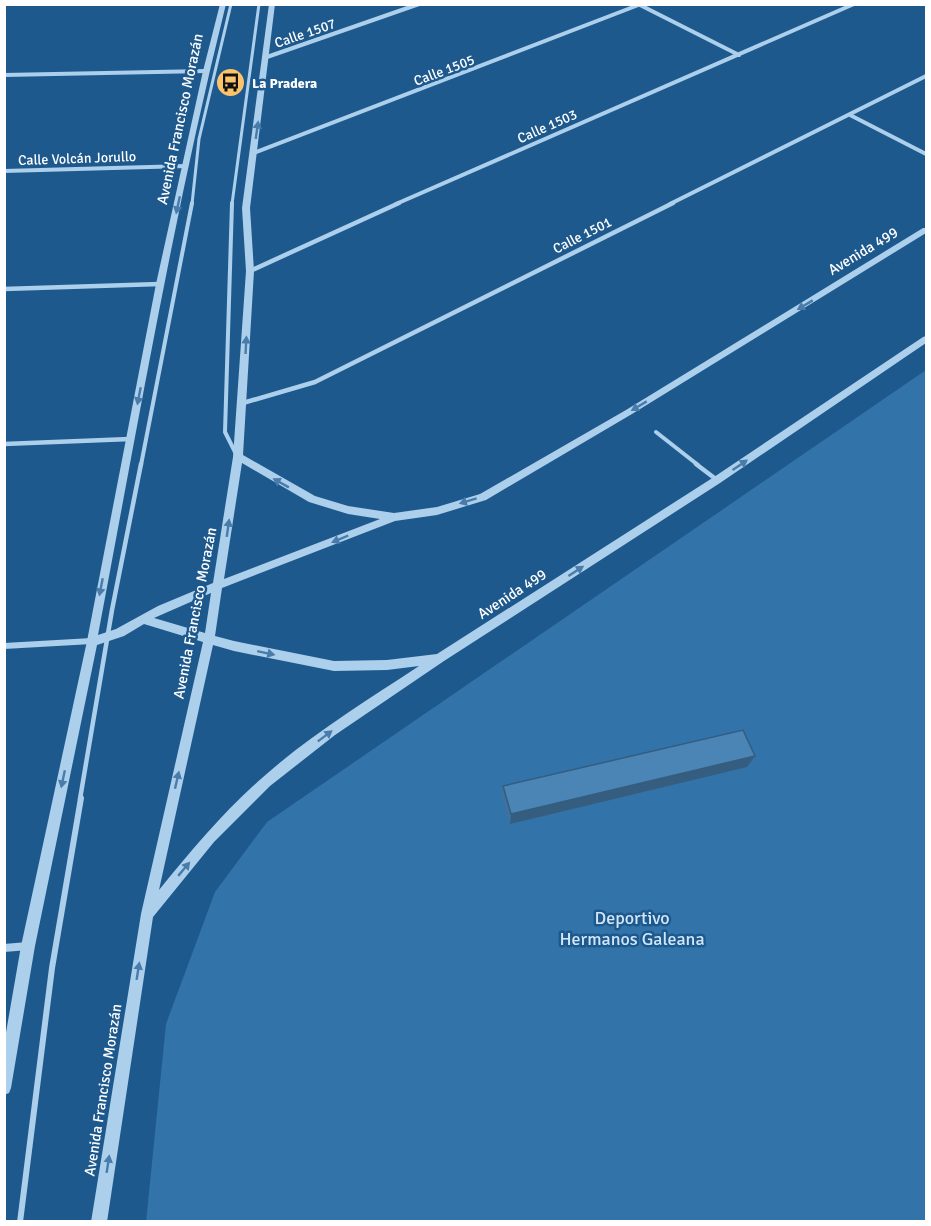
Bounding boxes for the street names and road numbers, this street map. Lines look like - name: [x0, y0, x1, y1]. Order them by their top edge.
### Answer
- street label: Calle 1507: [272, 15, 338, 52]
- street label: Avenida Francisco Morazán: [153, 32, 207, 206]
- street label: Calle 1505: [411, 51, 477, 90]
- street label: Calle 1503: [515, 106, 580, 147]
- street label: Calle Volcán Jorullo: [18, 148, 136, 169]
- street label: Calle 1501: [550, 213, 614, 257]
- street label: Avenida 499: [825, 223, 901, 279]
- street label: Avenida Francisco Morazán: [170, 526, 220, 700]
- street label: Avenida 499: [474, 565, 550, 623]
- street label: Avenida Francisco Morazán: [80, 1003, 126, 1177]

